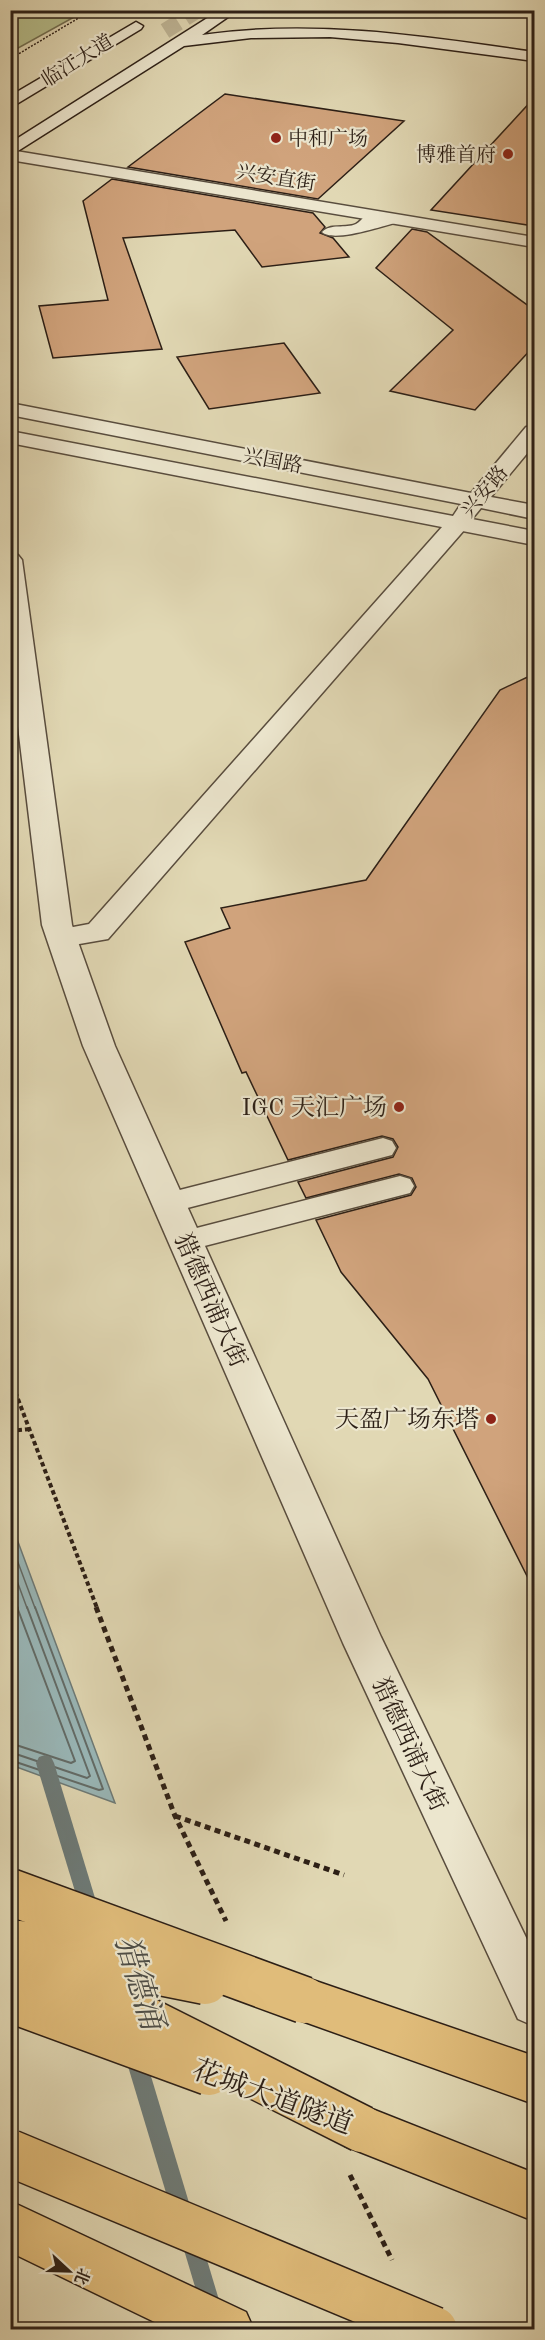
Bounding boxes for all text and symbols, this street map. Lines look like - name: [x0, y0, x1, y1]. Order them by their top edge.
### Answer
- street label: 临江大道: [38, 30, 117, 91]
- place label: 中和广场: [288, 128, 368, 150]
- marker: 中和广场: [269, 131, 283, 145]
- place label: 博雅首府: [416, 144, 496, 166]
- marker: 博雅首府: [501, 147, 515, 161]
- street label: 兴安直街: [235, 161, 317, 195]
- street label: 兴国路: [241, 444, 304, 478]
- street label: 兴安路: [457, 462, 512, 522]
- place label: IGC 天汇广场: [241, 1094, 387, 1121]
- marker: IGC 天汇广场: [392, 1100, 406, 1114]
- street label: 猎德西浦大街: [169, 1229, 252, 1371]
- place label: 天盈广场东塔: [335, 1406, 479, 1433]
- marker: 天盈广场东塔: [484, 1412, 498, 1426]
- street label: 猎德西浦大街: [367, 1673, 452, 1815]
- water label: 猎德涌: [108, 1931, 171, 2037]
- street label: 花城大道隧道: [188, 2054, 357, 2141]
- north arrow: [39, 2241, 99, 2301]
- text: 北: [71, 2265, 93, 2287]

